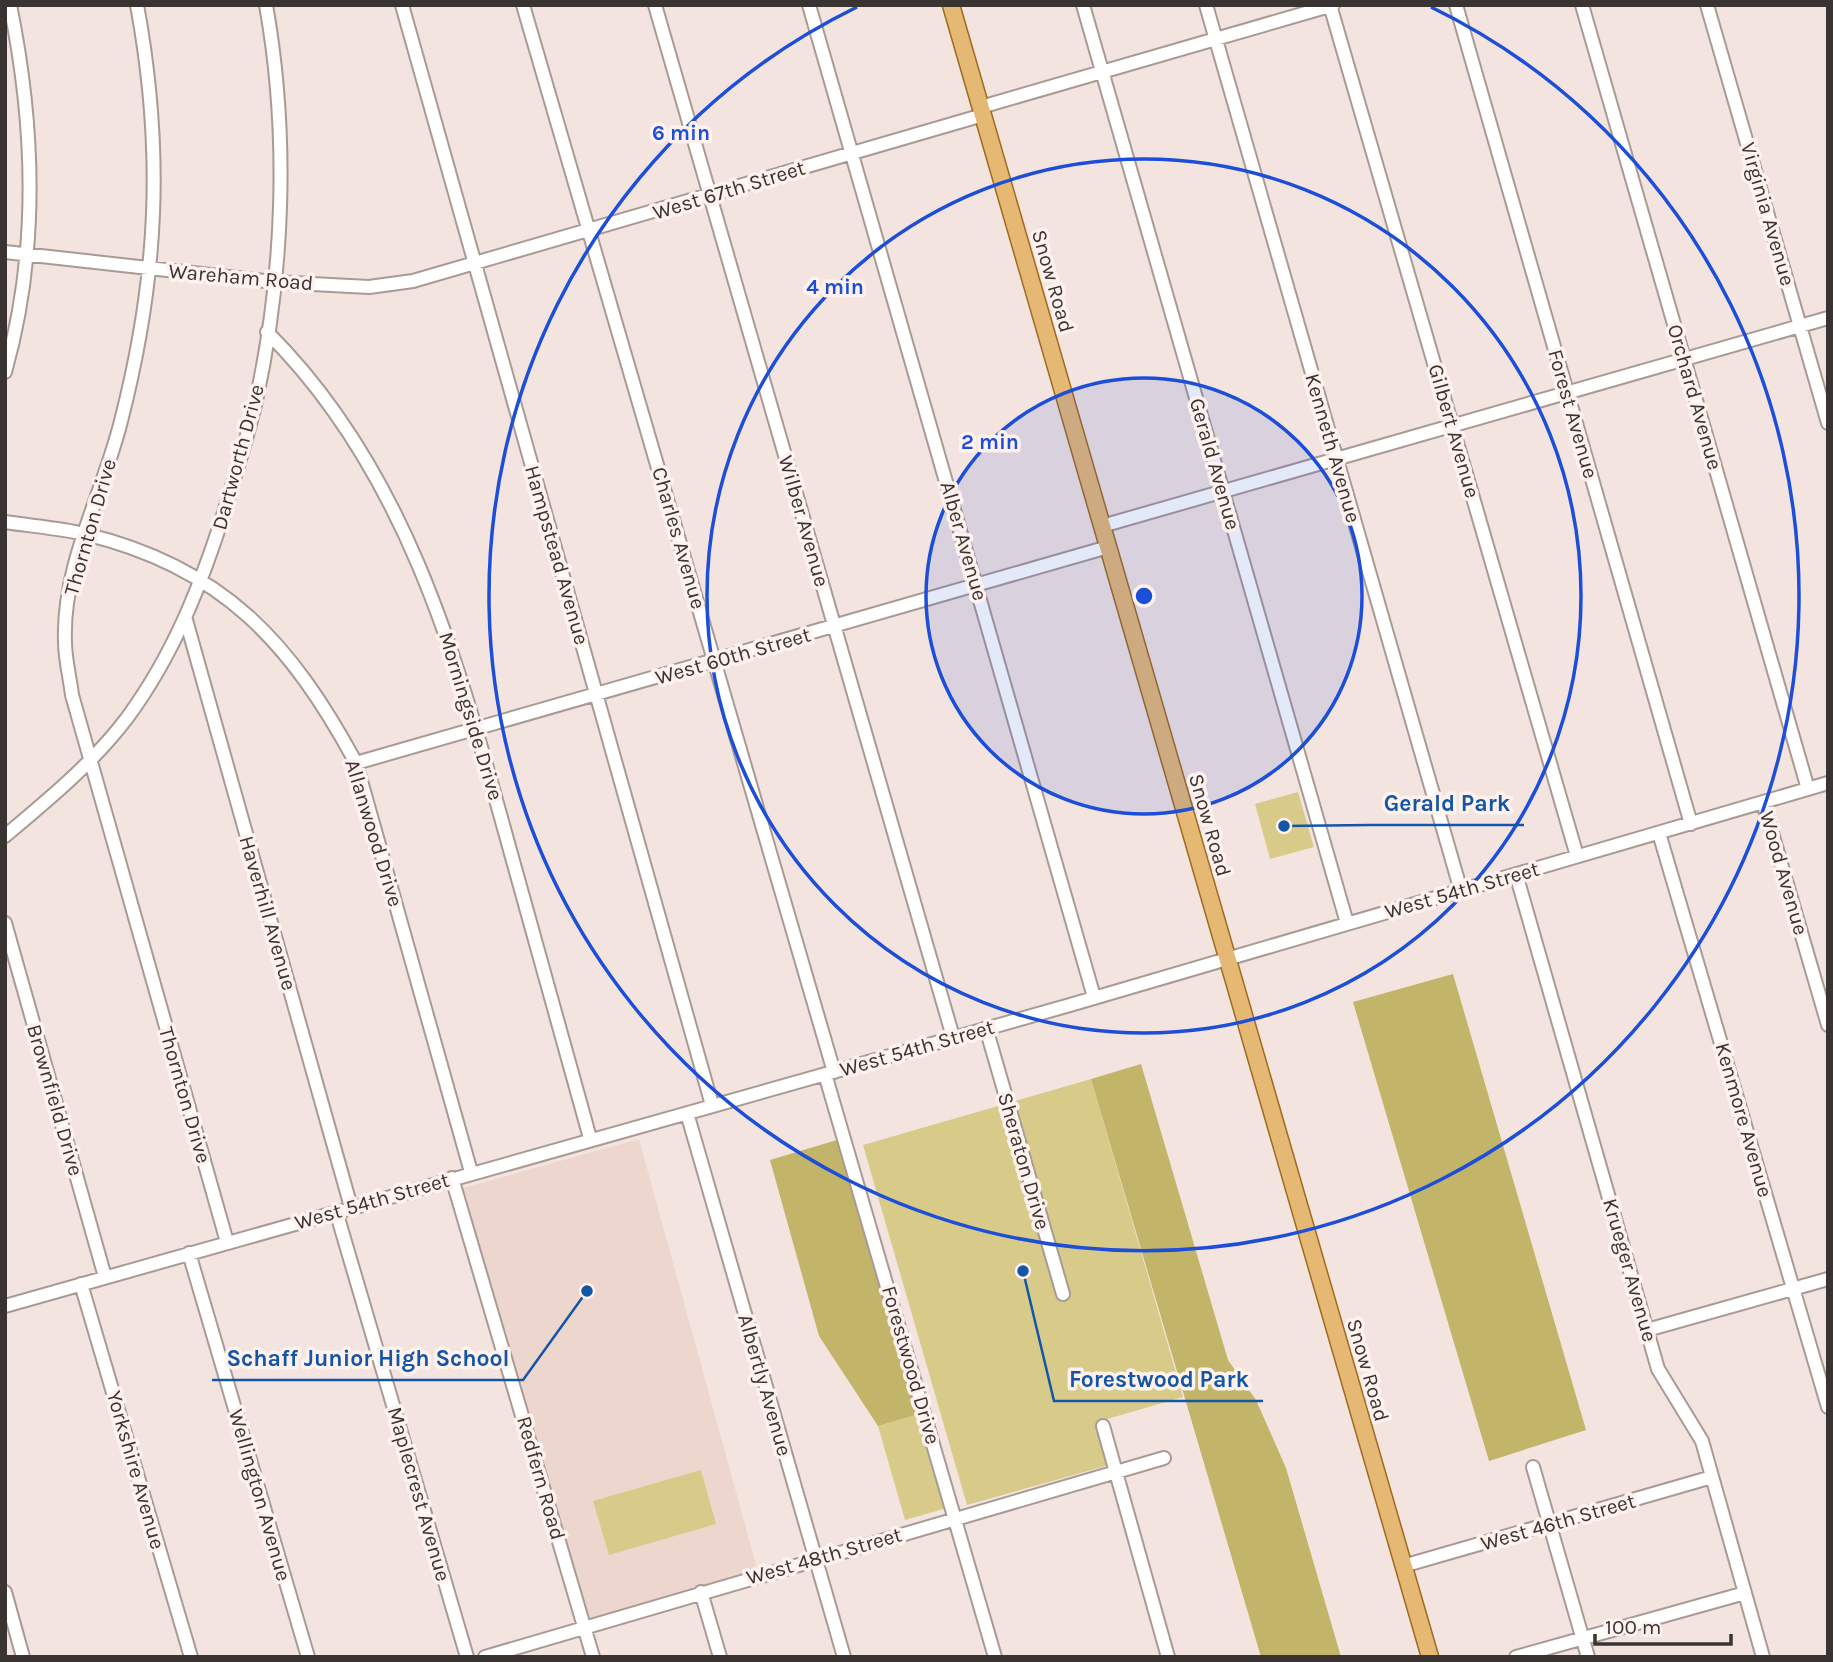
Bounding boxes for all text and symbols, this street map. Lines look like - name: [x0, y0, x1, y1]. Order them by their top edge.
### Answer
- text: 6 min: [652, 121, 710, 145]
- street label: Virginia Avenue: [1736, 140, 1800, 288]
- street label: West 67th Street: [650, 155, 808, 225]
- street label: Snow Road: [1027, 227, 1079, 335]
- street label: Wareham Road: [168, 259, 314, 295]
- text: 4 min: [806, 275, 864, 299]
- street label: Orchard Avenue: [1663, 321, 1727, 473]
- street label: Forest Avenue: [1543, 347, 1603, 481]
- street label: Gilbert Avenue: [1423, 361, 1485, 501]
- street label: Kenneth Avenue: [1300, 371, 1366, 525]
- street label: Dartworth Drive: [207, 382, 269, 532]
- street label: Gerald Avenue: [1185, 395, 1245, 533]
- text: 2 min: [961, 430, 1019, 454]
- street label: Wilber Avenue: [774, 452, 834, 590]
- street label: Thornton Drive: [59, 456, 121, 598]
- street label: Hampstead Avenue: [520, 463, 594, 647]
- street label: Charles Avenue: [647, 464, 711, 612]
- street label: Alber Avenue: [936, 479, 992, 603]
- centre of rings: [1132, 584, 1156, 608]
- street label: West 60th Street: [653, 622, 814, 690]
- street label: Morningside Drive: [434, 629, 508, 803]
- street label: Allanwood Drive: [340, 756, 408, 910]
- street label: Snow Road: [1184, 771, 1236, 879]
- callout: Gerald Park: [1370, 781, 1524, 825]
- text: Gerald Park: [1384, 790, 1511, 817]
- street label: Wood Avenue: [1755, 808, 1813, 938]
- street label: Haverhill Avenue: [235, 833, 301, 993]
- street label: West 54th Street: [1382, 856, 1542, 924]
- street label: West 54th Street: [837, 1014, 997, 1082]
- street label: Brownfield Drive: [22, 1021, 88, 1179]
- street label: Thornton Drive: [154, 1024, 216, 1166]
- street label: Kenmore Avenue: [1710, 1040, 1778, 1200]
- street label: Sheraton Drive: [993, 1090, 1055, 1232]
- street label: West 54th Street: [292, 1167, 452, 1235]
- street label: Krueger Avenue: [1598, 1195, 1662, 1345]
- street label: Forestwood Drive: [877, 1283, 945, 1447]
- street label: Albertly Avenue: [733, 1311, 797, 1459]
- street label: Snow Road: [1342, 1316, 1394, 1424]
- callout: Schaff Junior High School: [212, 1336, 523, 1380]
- text: Schaff Junior High School: [226, 1345, 510, 1372]
- callout: Forestwood Park: [1054, 1357, 1263, 1401]
- text: Forestwood Park: [1069, 1366, 1249, 1393]
- street label: Yorkshire Avenue: [102, 1388, 170, 1552]
- street label: Maplecrest Avenue: [383, 1404, 455, 1584]
- street label: Wellington Avenue: [224, 1406, 296, 1584]
- street label: Redfern Road: [512, 1413, 570, 1543]
- street label: West 46th Street: [1478, 1488, 1638, 1556]
- street label: West 48th Street: [743, 1522, 905, 1590]
- scale bar: [1595, 1602, 1731, 1646]
- text: 100 m: [1605, 1615, 1662, 1639]

